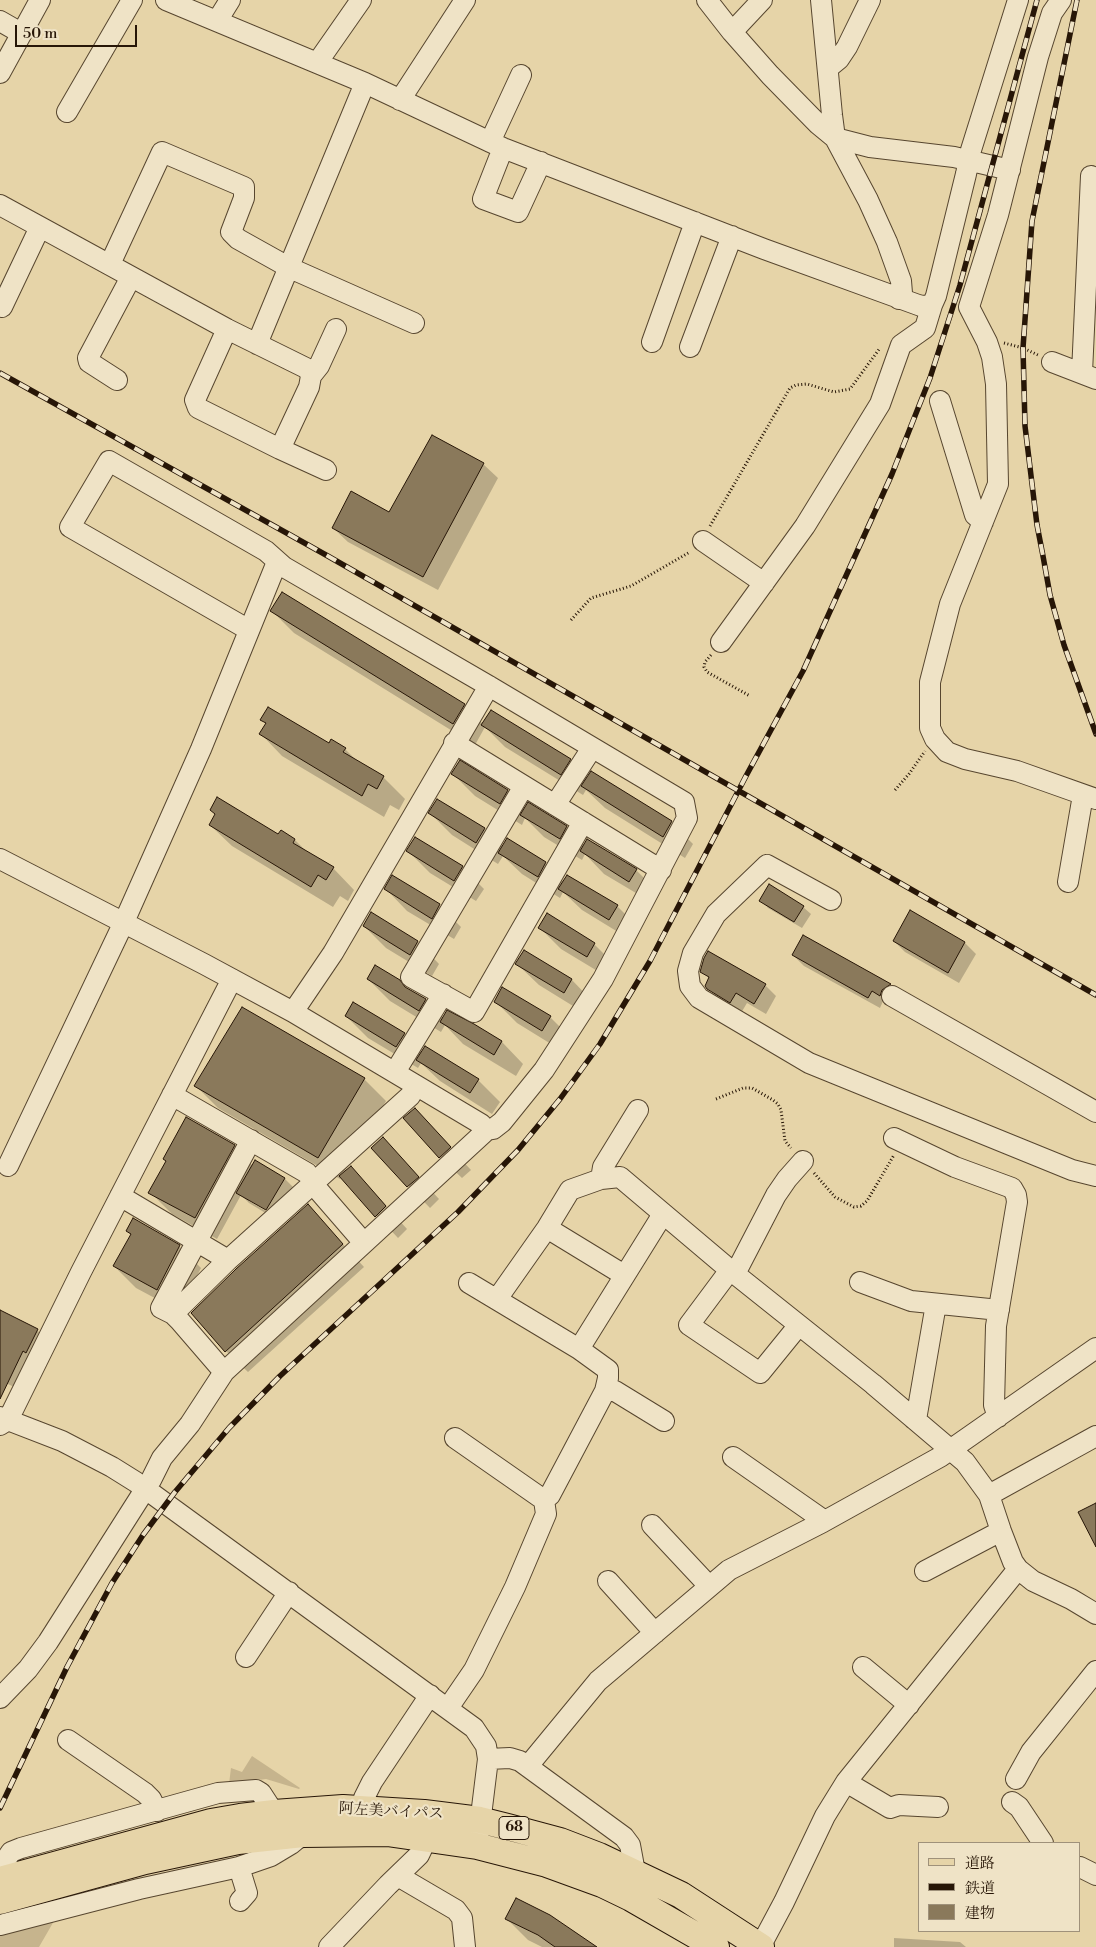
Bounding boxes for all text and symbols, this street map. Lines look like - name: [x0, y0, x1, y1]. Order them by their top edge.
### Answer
- scale bar: [18, 15, 140, 47]
- text: 50 m: [23, 24, 57, 43]
- street label: 阿左美バイパス: [338, 1800, 444, 1824]
- road number: 68: [499, 1816, 529, 1840]
- legend: [918, 1842, 1081, 1932]
- text: 道路: [965, 1854, 995, 1873]
- text: 鉄道: [965, 1879, 995, 1898]
- text: 建物: [965, 1904, 995, 1923]

